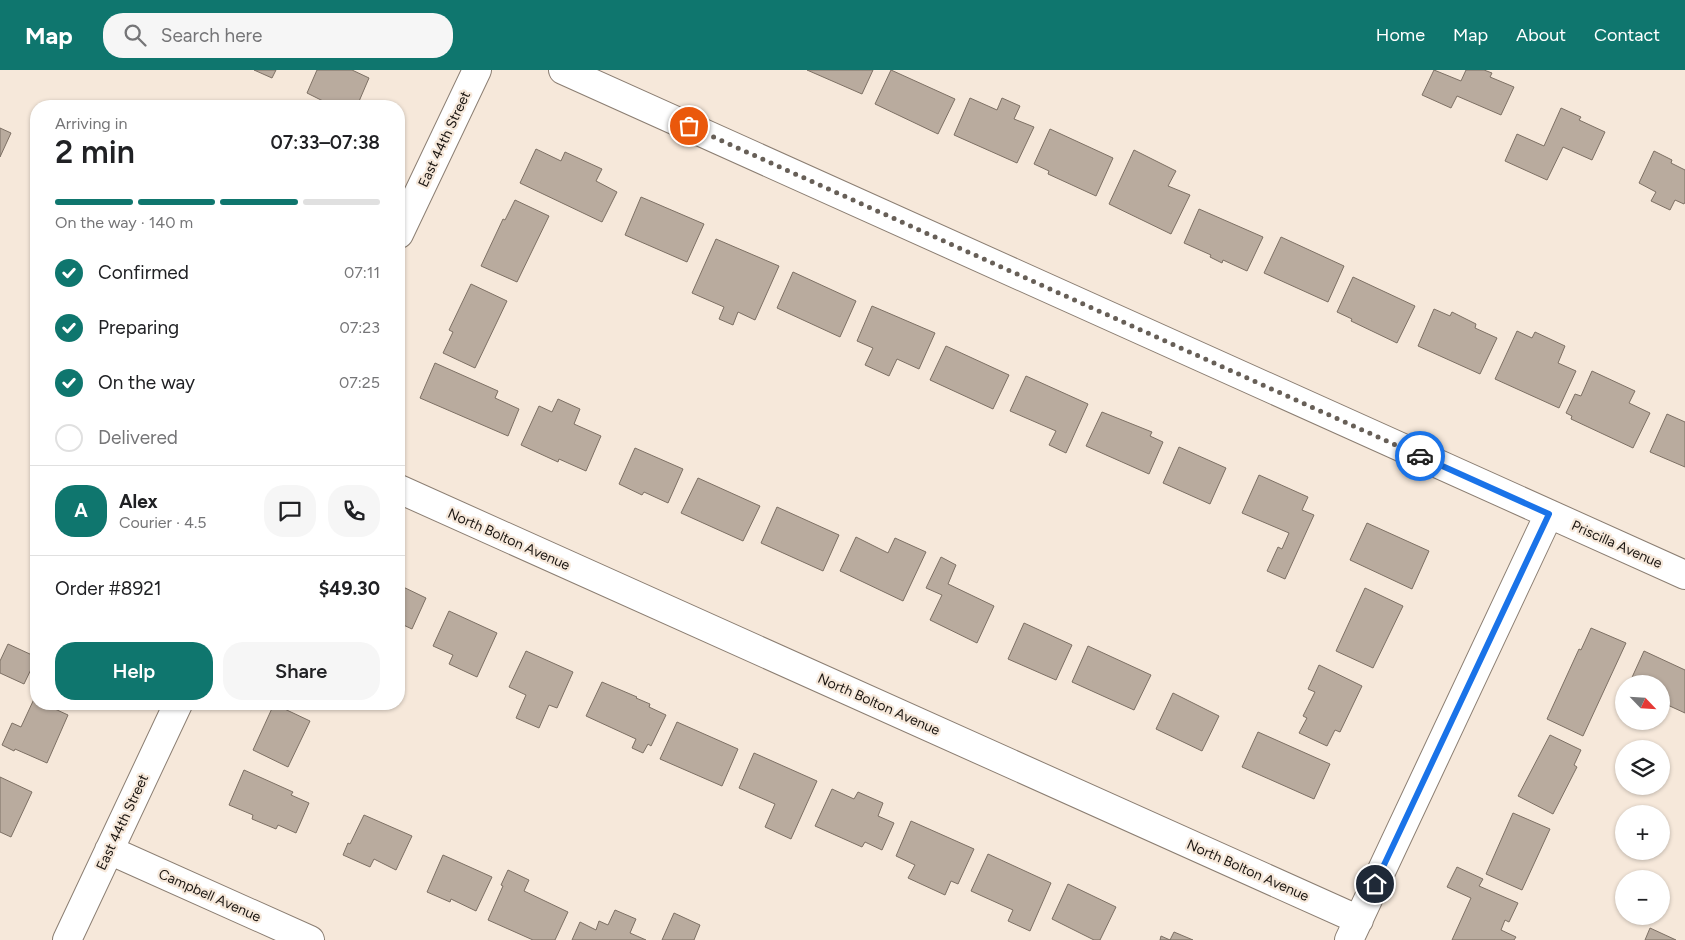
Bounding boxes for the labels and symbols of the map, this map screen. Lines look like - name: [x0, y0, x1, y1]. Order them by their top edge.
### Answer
- street label: East 44th Street: [415, 89, 474, 190]
- pin: [668, 105, 710, 147]
- courier: [1395, 431, 1445, 481]
- street label: North Bolton Avenue: [445, 505, 573, 574]
- street label: Priscilla Avenue: [1569, 517, 1665, 572]
- street label: North Bolton Avenue: [815, 670, 943, 739]
- north arrow: [1615, 675, 1670, 730]
- street label: East 44th Street: [93, 772, 152, 873]
- street label: North Bolton Avenue: [1184, 836, 1312, 905]
- pin: [1354, 863, 1396, 905]
- street label: Campbell Avenue: [156, 865, 264, 926]

